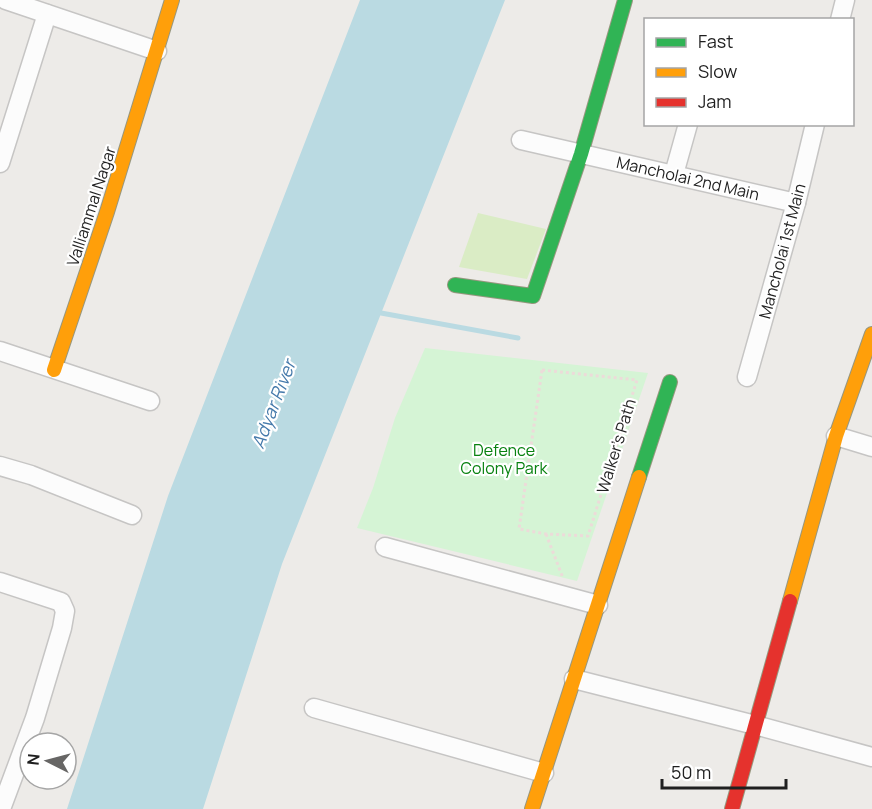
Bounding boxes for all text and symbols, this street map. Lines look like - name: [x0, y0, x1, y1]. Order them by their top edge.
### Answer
- legend: [644, 18, 854, 126]
- text: Fast: [698, 29, 733, 53]
- text: Slow: [698, 59, 738, 83]
- text: Jam: [698, 89, 732, 113]
- street label: Valliammal Nagar: [61, 143, 121, 269]
- street label: Mancholai 2nd Main: [614, 151, 762, 205]
- street label: Mancholai 1st Main: [753, 181, 811, 321]
- water label: Adyar River: [245, 354, 302, 452]
- street label: Walker's Path: [591, 396, 641, 496]
- park label: Defence Colony Park: [461, 439, 548, 479]
- north arrow: [18, 731, 78, 791]
- scale bar: [662, 752, 786, 790]
- text: N: [22, 753, 45, 766]
- text: 50 m: [671, 760, 711, 784]

